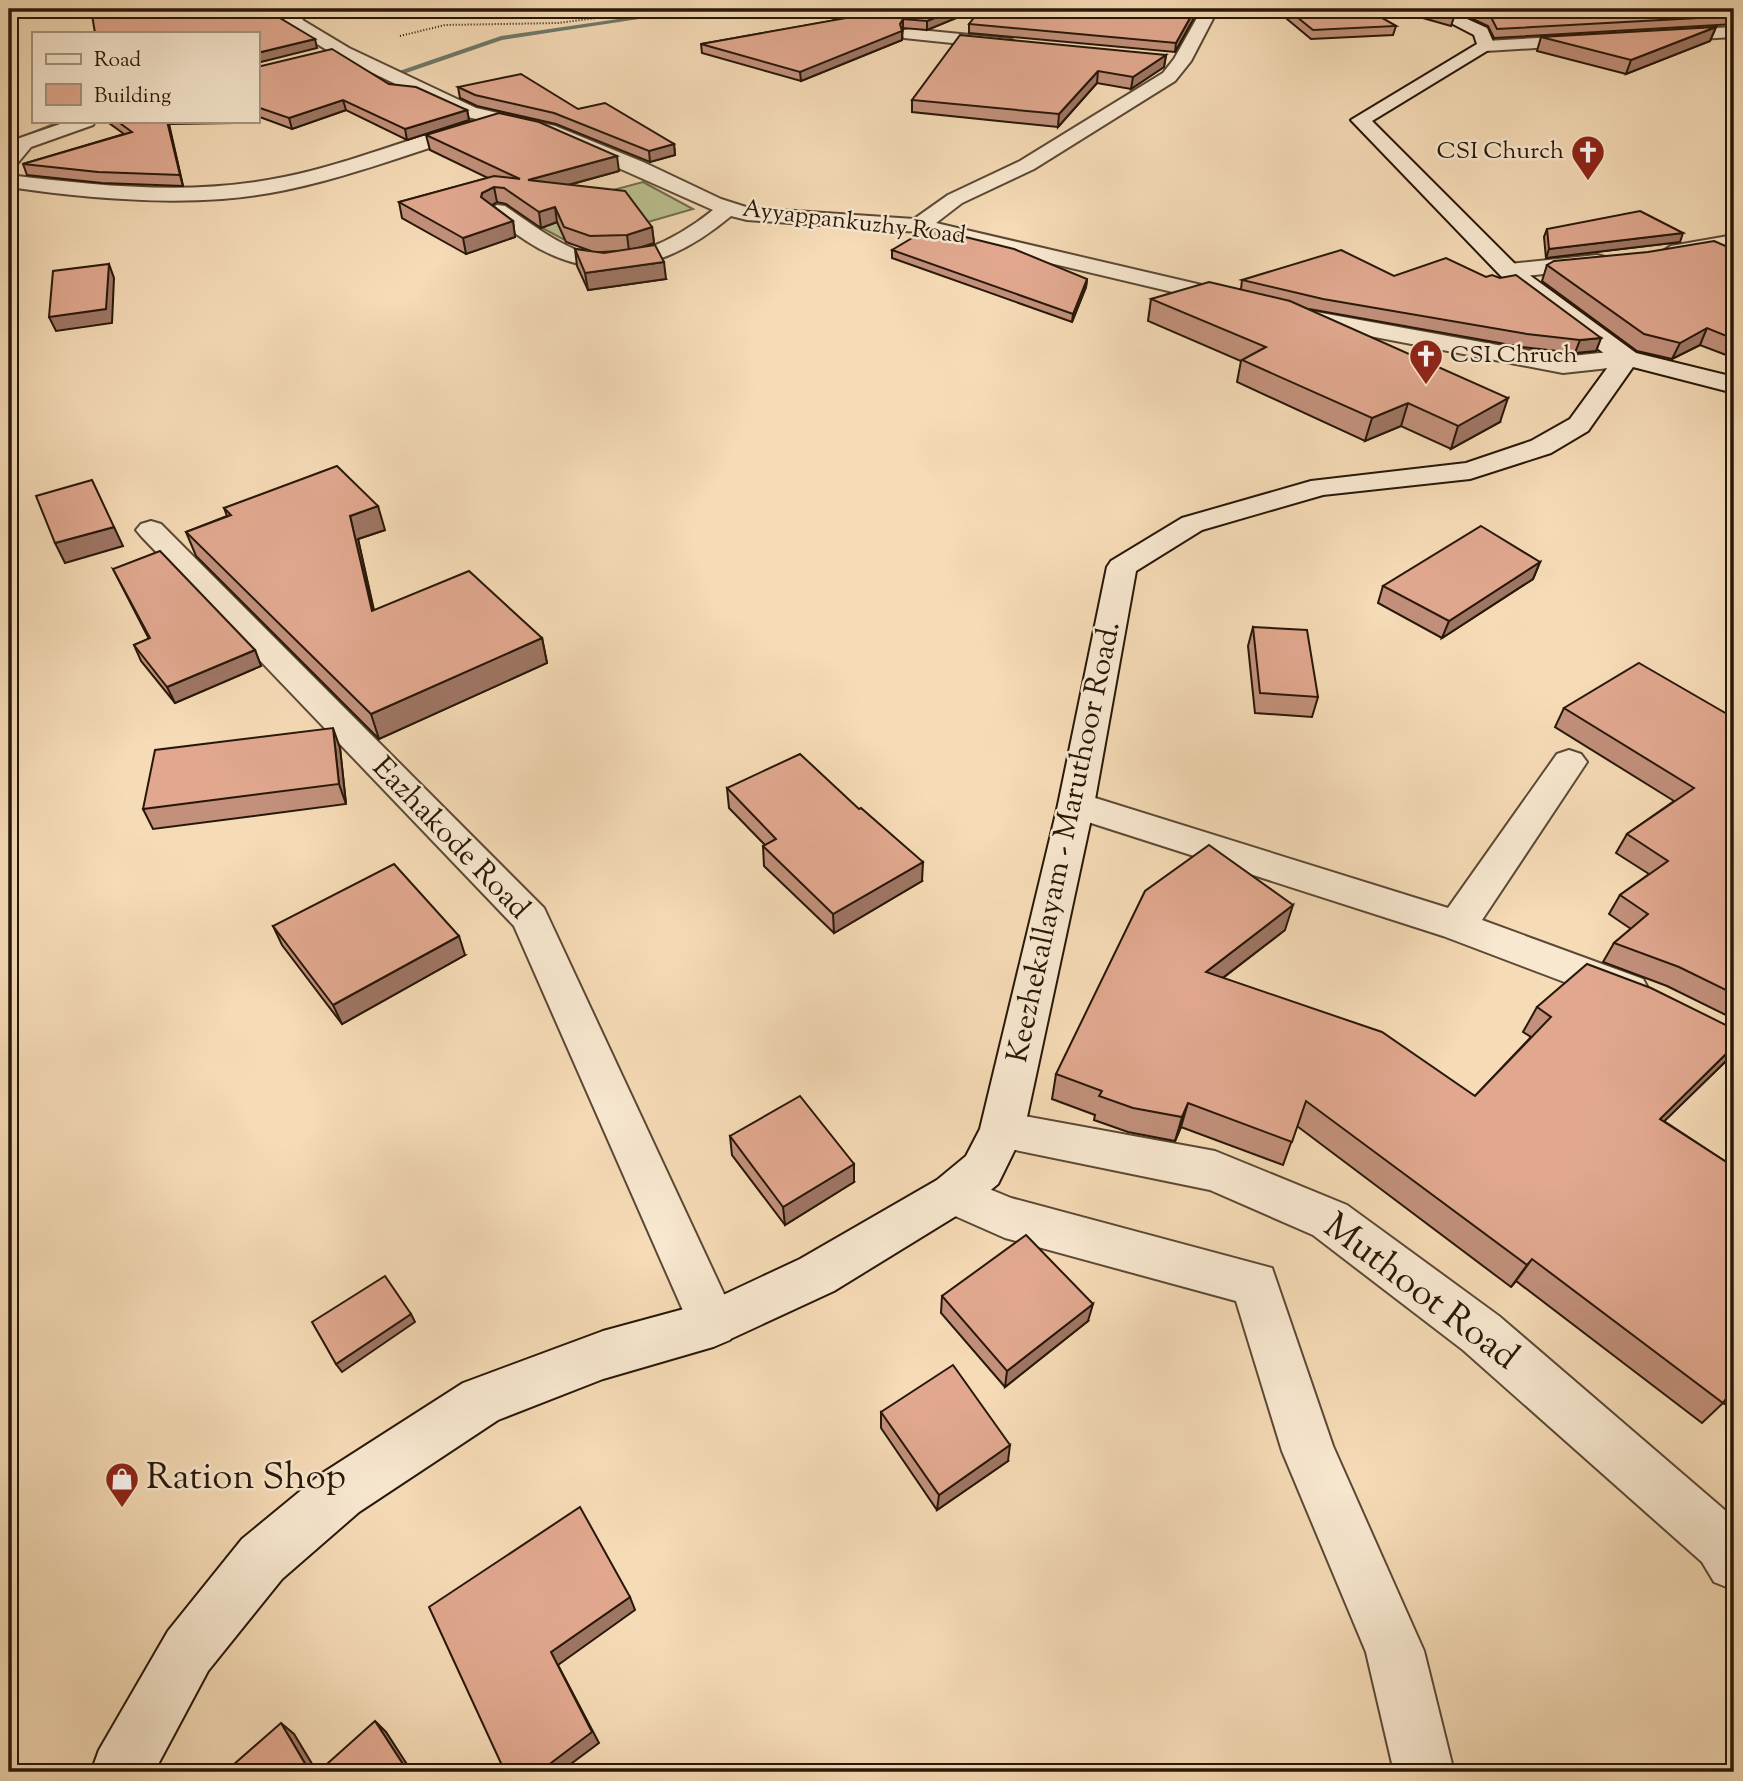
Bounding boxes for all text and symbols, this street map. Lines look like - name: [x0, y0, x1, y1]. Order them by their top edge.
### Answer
- legend: [32, 32, 259, 122]
- text: Road: [94, 46, 141, 76]
- text: Building: [94, 82, 171, 112]
- church icon: CSI Church: [1569, 133, 1607, 182]
- place label: CSI Church: [1436, 135, 1564, 169]
- street label: Ayyappankuzhy Road: [740, 192, 968, 254]
- church icon: CSI Chruch: [1407, 337, 1445, 386]
- place label: CSI Chruch: [1450, 339, 1578, 373]
- street label: Keezhekallayam - Maruthoor Road.: [997, 617, 1133, 1067]
- street label: Eazhakode Road: [361, 748, 539, 930]
- street label: Muthoot Road: [1311, 1201, 1529, 1385]
- place label: Ration Shop: [146, 1452, 346, 1506]
- shop icon: Ration Shop: [103, 1460, 141, 1509]

